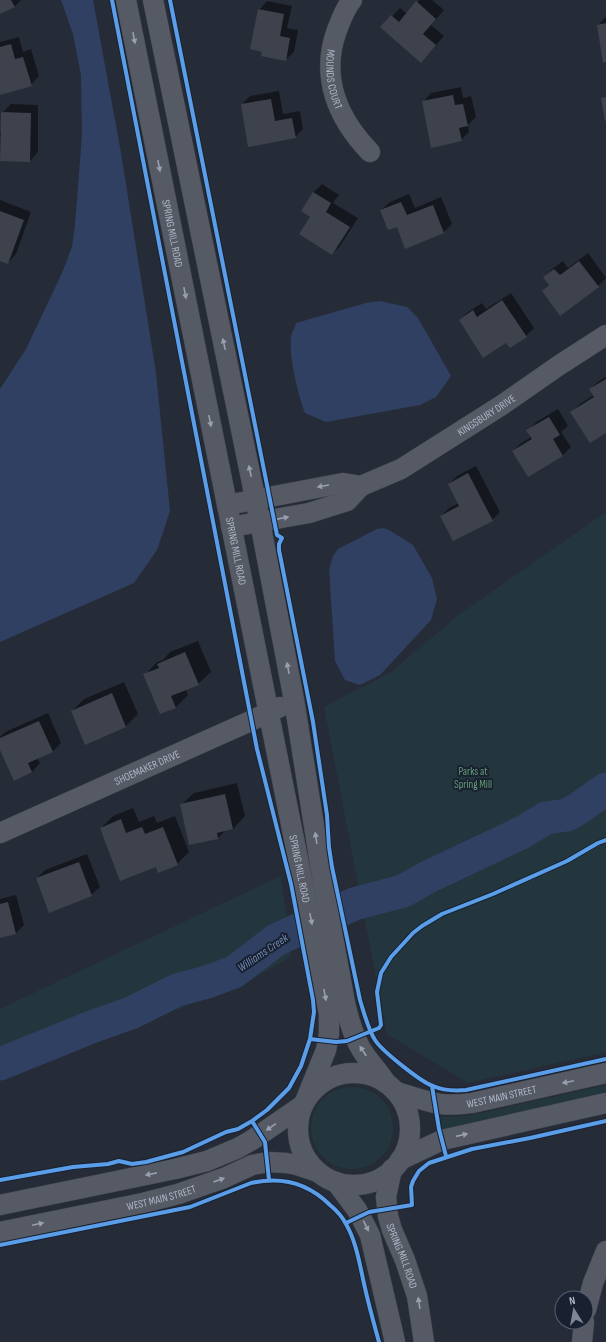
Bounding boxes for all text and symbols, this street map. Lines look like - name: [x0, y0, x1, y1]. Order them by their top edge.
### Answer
- one-way arrow: [131, 32, 137, 44]
- street label: MOUNDS COURT: [324, 49, 346, 111]
- one-way arrow: [157, 160, 163, 172]
- street label: SPRING MILL ROAD: [160, 198, 186, 268]
- one-way arrow: [182, 287, 188, 299]
- one-way arrow: [220, 338, 226, 350]
- street label: KINGSBURY DRIVE: [455, 391, 518, 438]
- one-way arrow: [207, 415, 213, 427]
- one-way arrow: [246, 465, 252, 478]
- one-way arrow: [317, 484, 329, 490]
- one-way arrow: [277, 514, 289, 520]
- street label: SPRING MILL ROAD: [223, 516, 249, 586]
- one-way arrow: [284, 662, 290, 674]
- street label: SHOEMAKER DRIVE: [112, 747, 182, 788]
- park label: Parks at Spring Mill: [454, 765, 492, 791]
- one-way arrow: [313, 831, 319, 844]
- street label: SPRING MILL ROAD: [287, 834, 313, 904]
- one-way arrow: [308, 913, 314, 925]
- water label: Williams Creek: [235, 930, 292, 975]
- one-way arrow: [323, 989, 329, 1001]
- one-way arrow: [359, 1046, 367, 1056]
- one-way arrow: [562, 1079, 574, 1085]
- street label: WEST MAIN STREET: [466, 1082, 538, 1110]
- one-way arrow: [266, 1123, 276, 1131]
- one-way arrow: [456, 1132, 468, 1138]
- one-way arrow: [145, 1172, 157, 1178]
- one-way arrow: [213, 1177, 225, 1183]
- street label: WEST MAIN STREET: [126, 1182, 198, 1213]
- one-way arrow: [363, 1220, 369, 1231]
- one-way arrow: [32, 1221, 44, 1227]
- street label: SPRING MILL ROAD: [384, 1222, 420, 1290]
- north arrow: [554, 1290, 594, 1330]
- text: N: [568, 1294, 576, 1308]
- one-way arrow: [416, 1297, 422, 1310]

